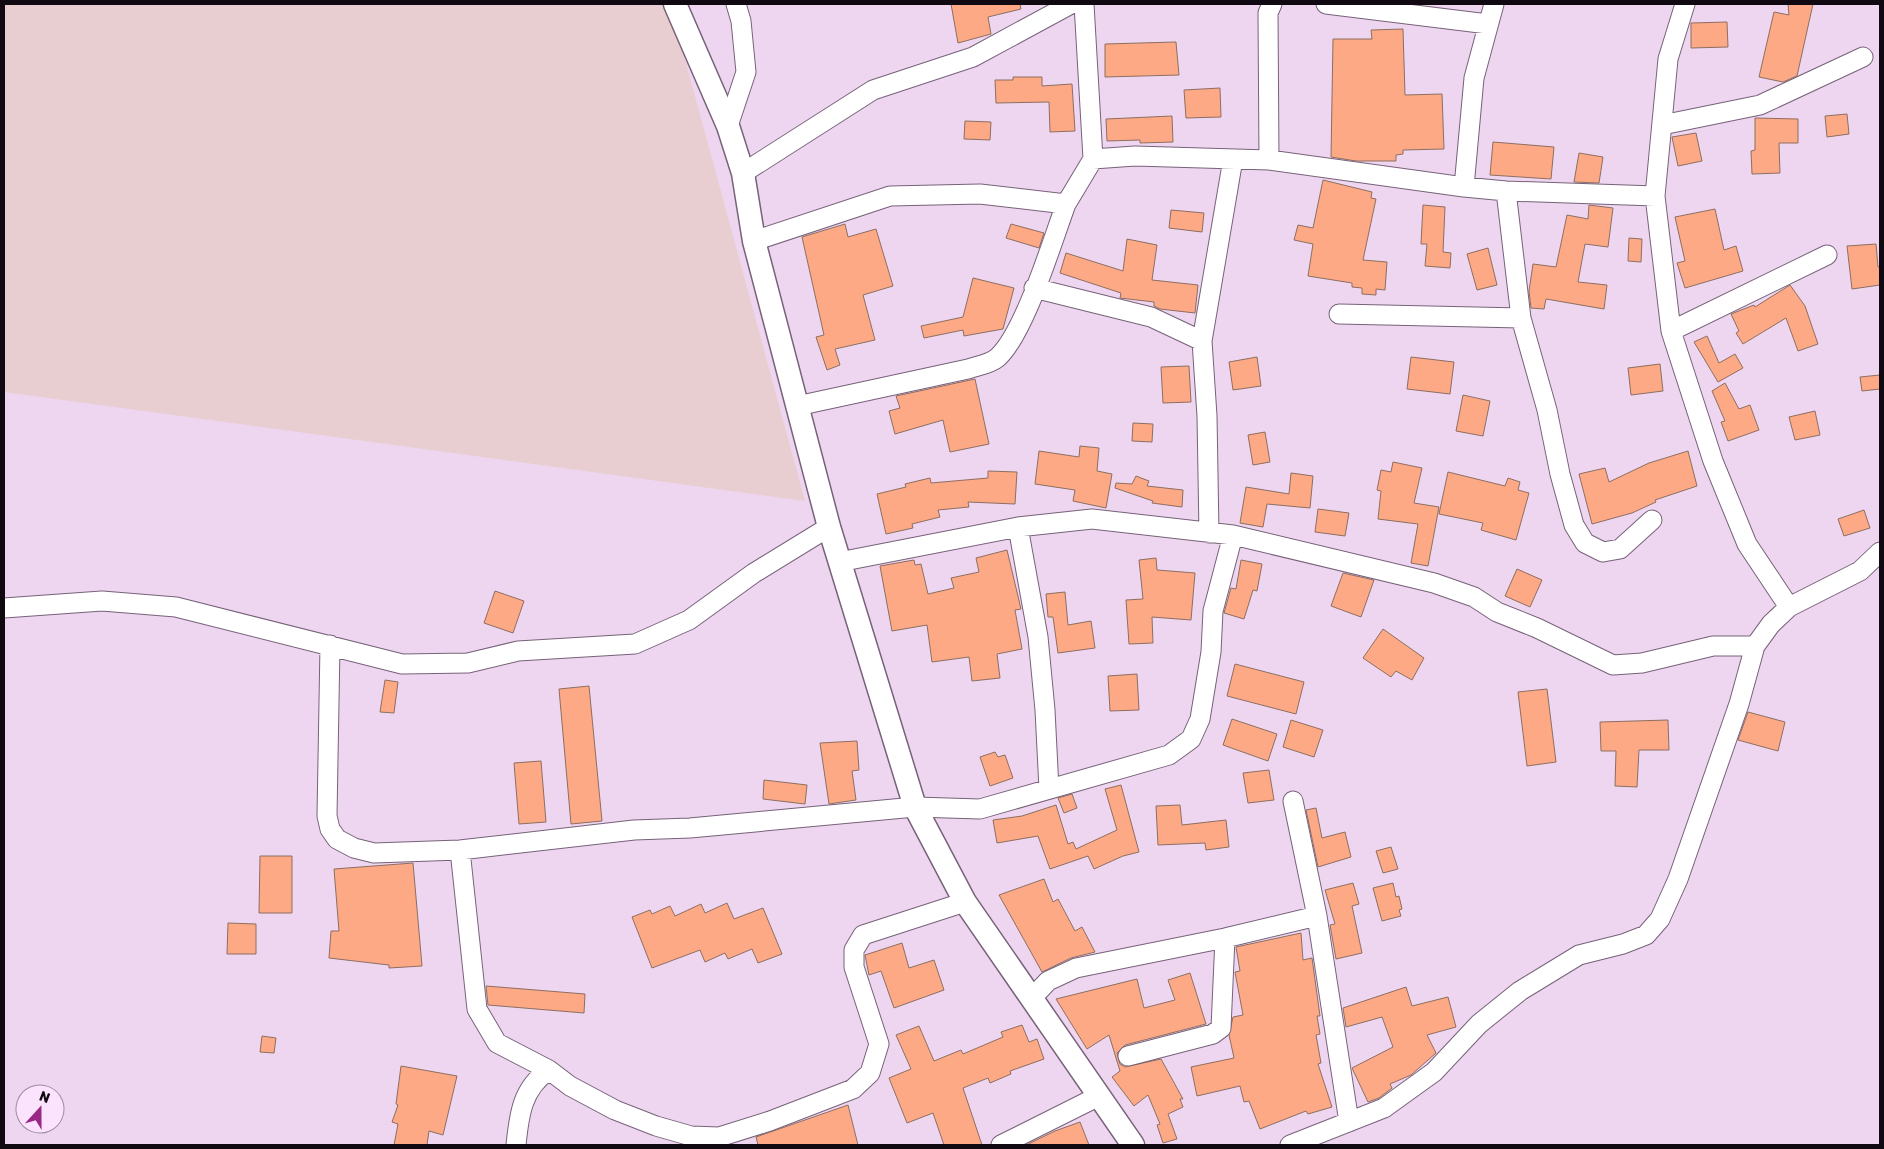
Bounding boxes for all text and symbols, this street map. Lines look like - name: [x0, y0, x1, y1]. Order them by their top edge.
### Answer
- north arrow: [15, 1084, 65, 1134]
- text: N: [37, 1088, 52, 1107]

